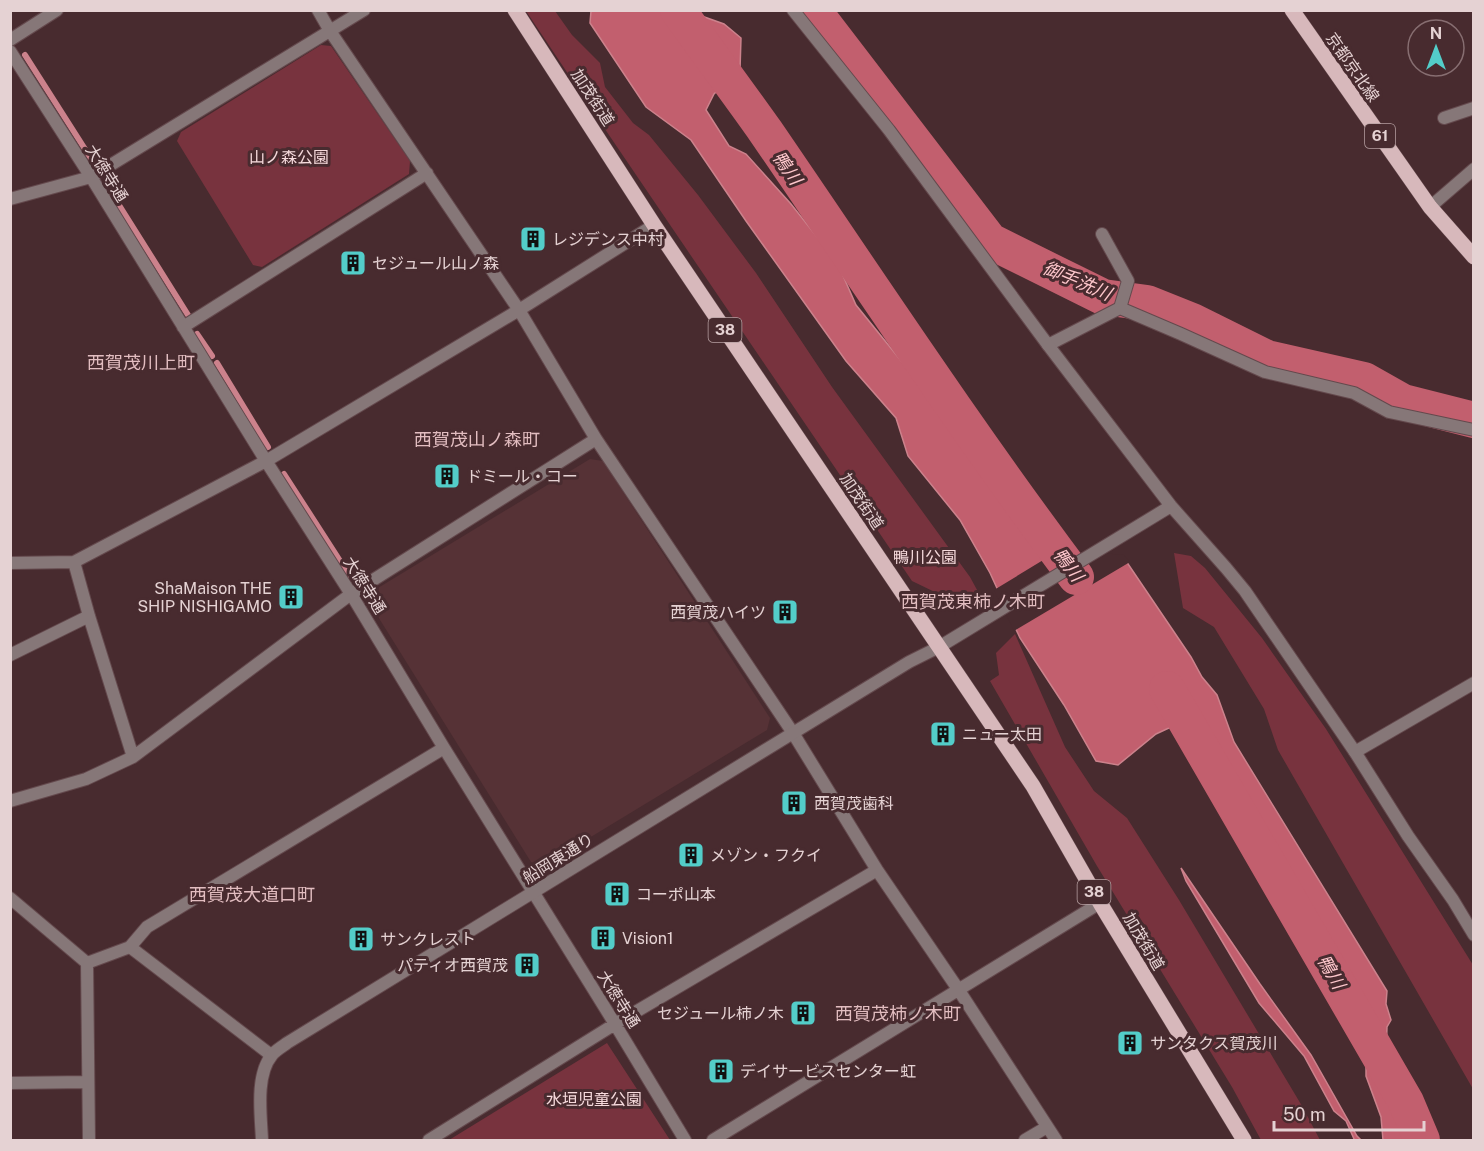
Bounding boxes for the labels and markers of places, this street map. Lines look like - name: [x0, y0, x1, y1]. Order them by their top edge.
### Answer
- building icon: レジデンス中村: [518, 224, 548, 254]
- place label: レジデンス中村: [552, 230, 664, 249]
- building icon: セジュール山ノ森: [338, 248, 368, 278]
- place label: セジュール山ノ森: [372, 254, 499, 273]
- building icon: ドミール・コー: [432, 461, 462, 491]
- place label: ドミール・コー: [466, 467, 578, 486]
- place label: ShaMaison THE SHIP NISHIGAMO: [137, 579, 272, 616]
- building icon: ShaMaison THE SHIP NISHIGAMO: [276, 582, 306, 612]
- building icon: 西賀茂ハイツ: [770, 597, 800, 627]
- place label: 西賀茂ハイツ: [670, 603, 766, 622]
- building icon: ニュー太田: [928, 719, 958, 749]
- place label: ニュー太田: [962, 725, 1042, 744]
- building icon: 西賀茂歯科: [779, 788, 809, 818]
- place label: 西賀茂歯科: [814, 794, 894, 813]
- building icon: メゾン・フクイ: [676, 840, 706, 870]
- place label: メゾン・フクイ: [710, 846, 822, 865]
- building icon: コーポ山本: [602, 879, 632, 909]
- place label: コーポ山本: [636, 885, 716, 904]
- building icon: Vision1: [588, 923, 618, 953]
- building icon: サンクレスト: [346, 924, 376, 954]
- place label: Vision1: [622, 929, 674, 948]
- place label: サンクレスト: [380, 930, 476, 949]
- building icon: パティオ西賀茂: [512, 950, 542, 980]
- place label: パティオ西賀茂: [397, 956, 508, 975]
- building icon: セジュール柿ノ木: [788, 998, 818, 1028]
- place label: セジュール柿ノ木: [657, 1004, 784, 1023]
- building icon: サンタクス賀茂川: [1115, 1028, 1145, 1058]
- place label: サンタクス賀茂川: [1150, 1034, 1278, 1053]
- building icon: デイサービスセンター虹: [706, 1056, 736, 1086]
- place label: デイサービスセンター虹: [740, 1062, 916, 1081]

